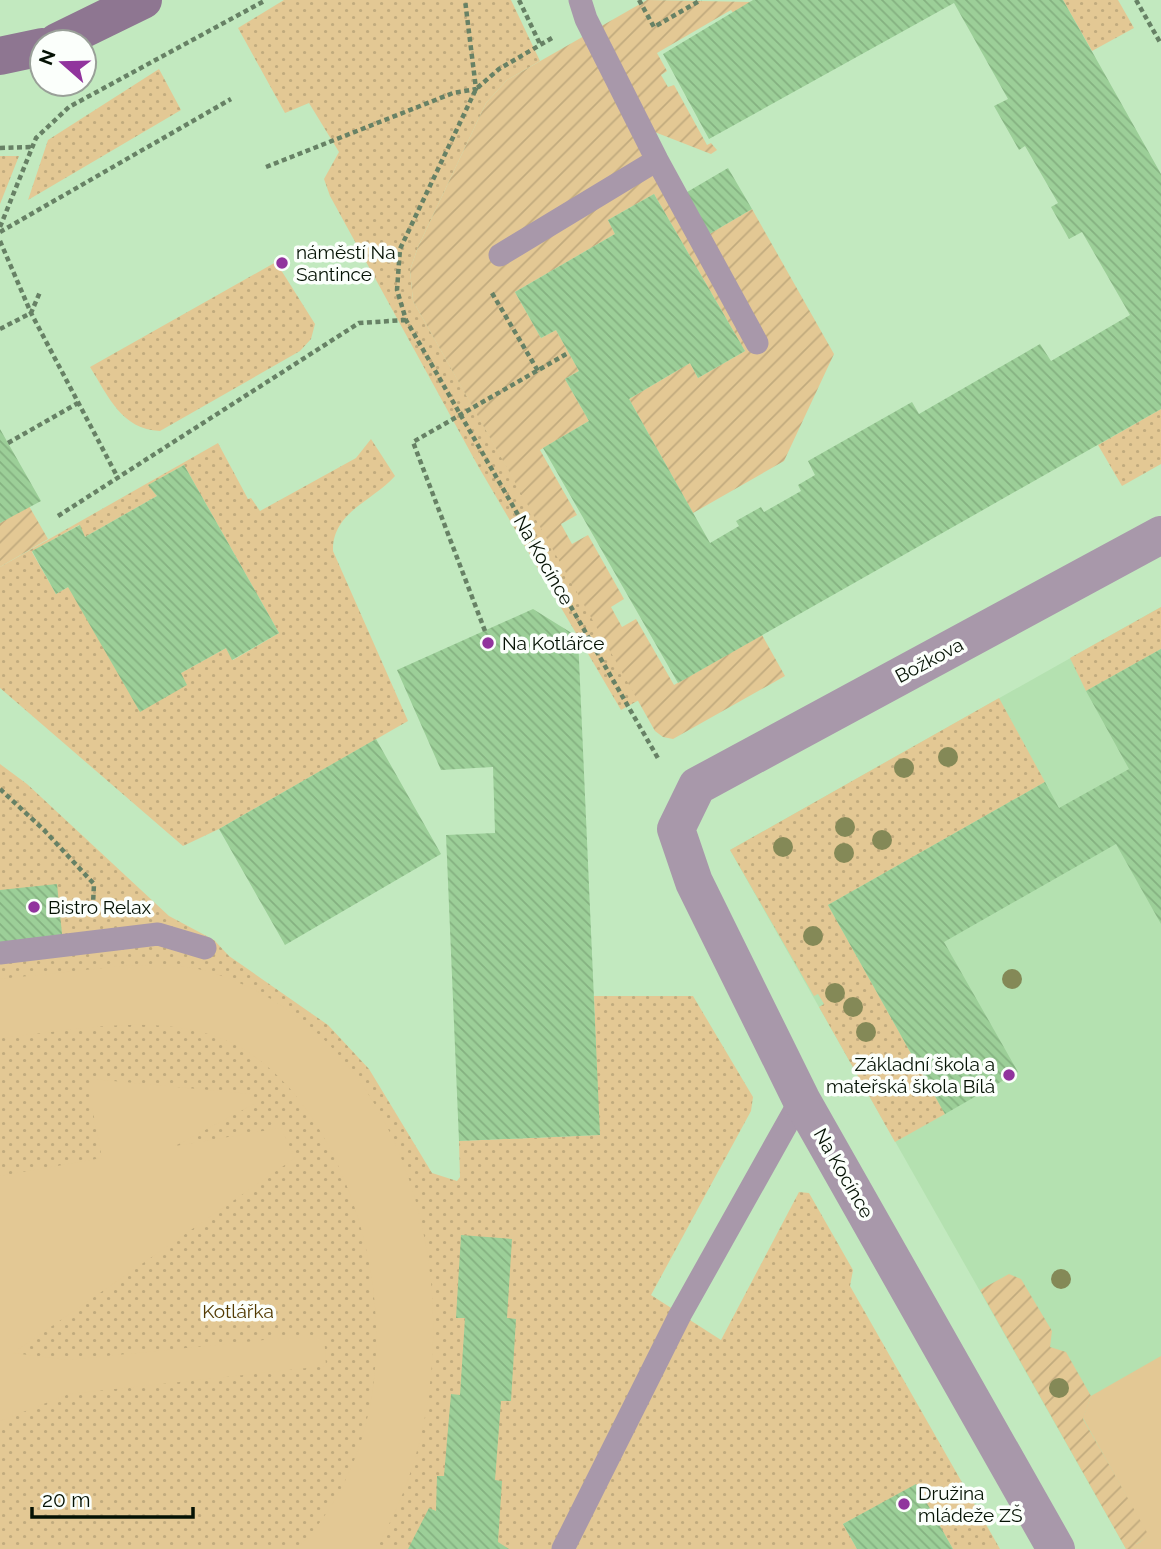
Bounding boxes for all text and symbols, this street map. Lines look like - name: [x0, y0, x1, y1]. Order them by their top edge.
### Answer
- north arrow: [28, 28, 98, 98]
- text: N: [34, 47, 60, 68]
- place label: náměstí Na Santince: [296, 241, 396, 285]
- marker: náměstí Na Santince: [274, 255, 290, 271]
- street label: Na Kocínce: [510, 511, 578, 609]
- place label: Na Kotlářce: [502, 632, 604, 654]
- street label: Božkova: [891, 633, 967, 687]
- marker: Na Kotlářce: [480, 635, 496, 651]
- place label: Bistro Relax: [48, 896, 152, 918]
- marker: Bistro Relax: [26, 899, 42, 915]
- place label: Základní škola a mateřská škola Bílá: [826, 1053, 995, 1097]
- marker: Základní škola a mateřská škola Bílá: [1001, 1067, 1017, 1083]
- street label: Na Kocínce: [810, 1124, 878, 1222]
- park label: Kotlářka: [202, 1300, 274, 1322]
- scale bar: [32, 1476, 192, 1520]
- place label: Družina mládeže ZŠ: [918, 1482, 1022, 1526]
- text: 20 m: [42, 1487, 90, 1512]
- marker: Družina mládeže ZŠ: [896, 1496, 912, 1512]

